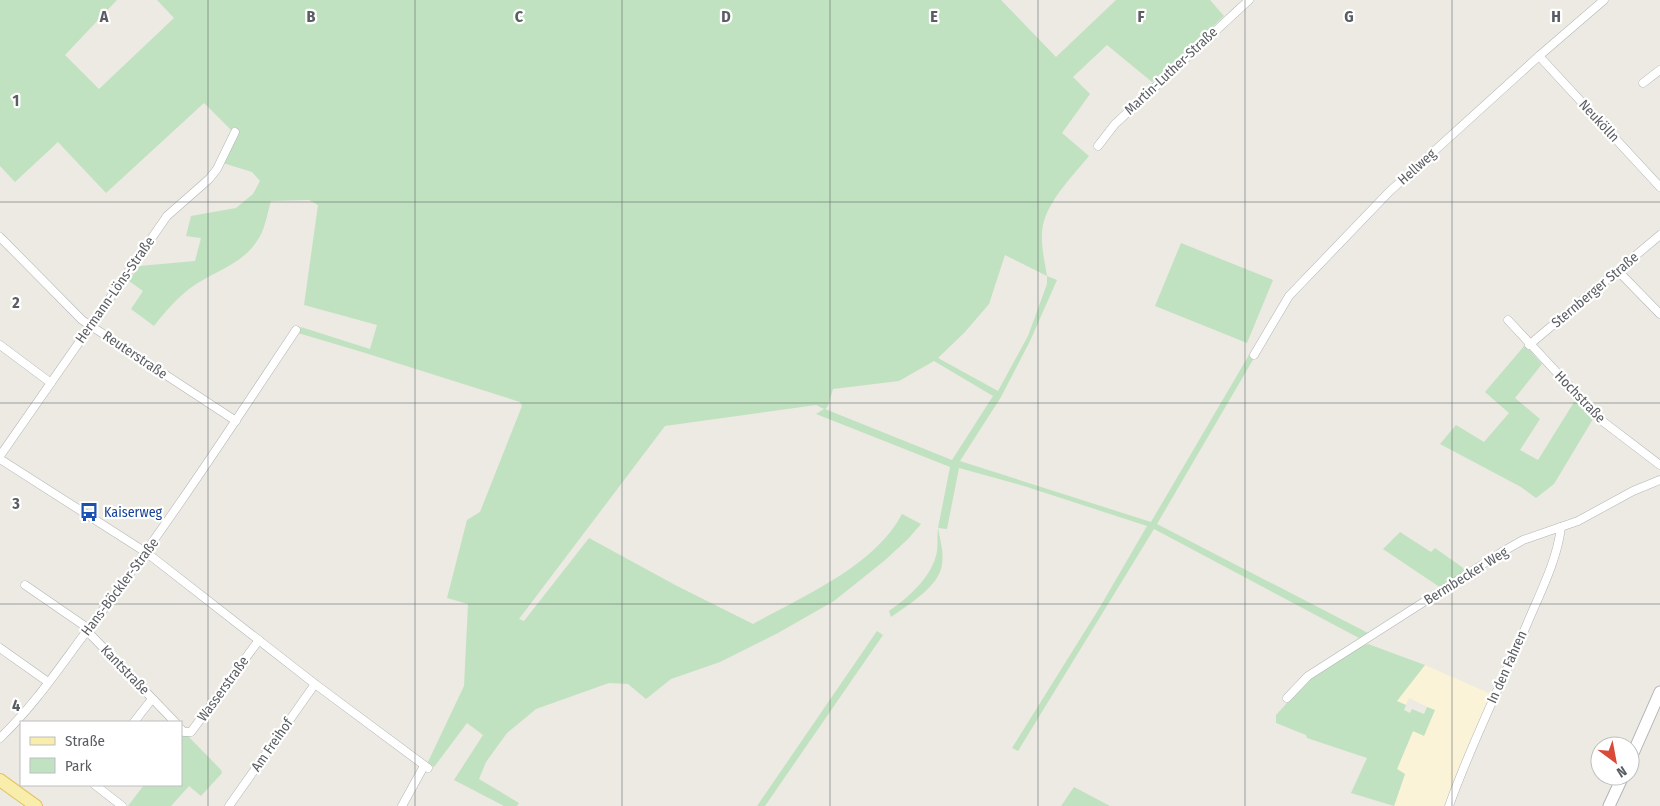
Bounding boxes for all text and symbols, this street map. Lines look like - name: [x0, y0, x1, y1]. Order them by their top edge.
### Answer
- text: A: [99, 7, 109, 26]
- text: B: [307, 7, 316, 26]
- text: C: [515, 7, 524, 26]
- text: D: [721, 7, 731, 26]
- text: E: [930, 7, 938, 26]
- text: F: [1137, 7, 1145, 26]
- text: G: [1344, 7, 1354, 26]
- text: H: [1551, 7, 1561, 26]
- street label: Martin-Luther-Straße: [1121, 24, 1221, 118]
- text: 1: [13, 91, 19, 110]
- street label: Neukölln: [1575, 96, 1623, 146]
- street label: Hellweg: [1394, 145, 1440, 189]
- street label: Hermann-Löns-Straße: [72, 233, 158, 347]
- street label: Sternberger Straße: [1548, 249, 1642, 331]
- text: 2: [11, 293, 20, 312]
- street label: Reuterstraße: [100, 327, 170, 383]
- street label: Hochstraße: [1551, 368, 1609, 427]
- text: 3: [11, 494, 20, 513]
- bus stop icon: Kaiserweg: [78, 501, 100, 523]
- place label: Kaiserweg: [104, 504, 163, 521]
- street label: Hans-Böckler-Straße: [78, 535, 162, 639]
- street label: Bermbecker Weg: [1421, 543, 1512, 609]
- street label: In den Fahren: [1483, 628, 1531, 706]
- street label: Kantstraße: [97, 642, 153, 698]
- street label: Wasserstraße: [194, 653, 252, 725]
- text: 4: [12, 696, 20, 715]
- street label: Am Freihof: [248, 714, 297, 775]
- legend: [20, 721, 182, 786]
- text: Straße: [65, 732, 105, 750]
- north arrow: [1590, 736, 1640, 786]
- text: Park: [65, 757, 92, 775]
- text: N: [1614, 762, 1630, 781]

